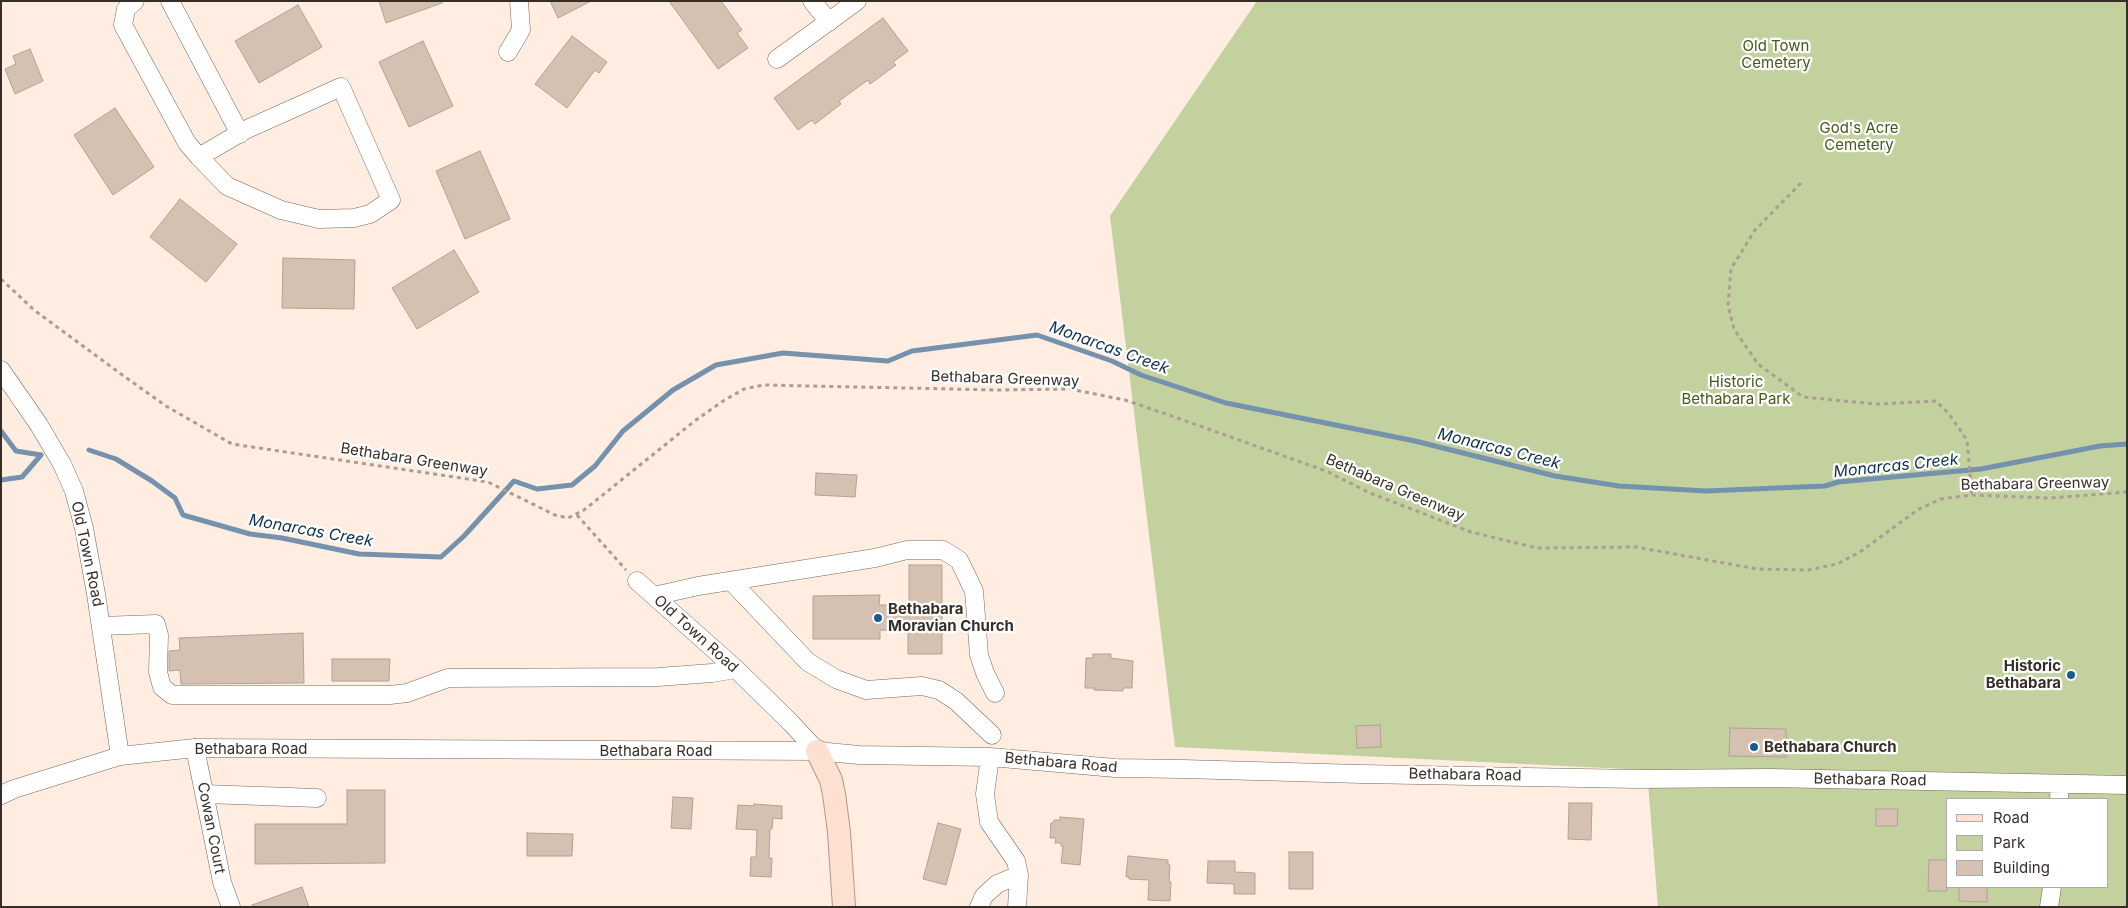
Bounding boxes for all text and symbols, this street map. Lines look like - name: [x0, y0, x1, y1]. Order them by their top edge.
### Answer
- park label: Old Town Cemetery: [1741, 37, 1811, 72]
- park label: God's Acre Cemetery: [1819, 119, 1899, 154]
- water label: Monarcas Creek: [1047, 317, 1171, 379]
- street label: Bethabara Greenway: [930, 367, 1080, 391]
- park label: Historic Bethabara Park: [1682, 373, 1790, 408]
- water label: Monarcas Creek: [1436, 424, 1562, 474]
- street label: Bethabara Greenway: [339, 439, 489, 481]
- water label: Monarcas Creek: [1833, 450, 1959, 482]
- street label: Bethabara Greenway: [1323, 451, 1467, 525]
- street label: Bethabara Greenway: [1961, 474, 2109, 494]
- street label: Old Town Road: [67, 500, 107, 608]
- water label: Monarcas Creek: [247, 511, 375, 551]
- street label: Old Town Road: [650, 591, 742, 677]
- place label: Bethabara Moravian Church: [888, 600, 1014, 635]
- marker: Bethabara Moravian Church: [872, 612, 884, 624]
- place label: Historic Bethabara: [1986, 657, 2061, 692]
- marker: Historic Bethabara: [2065, 669, 2077, 681]
- place label: Bethabara Church: [1764, 738, 1897, 756]
- street label: Bethabara Road: [195, 740, 307, 758]
- marker: Bethabara Church: [1748, 741, 1760, 753]
- street label: Bethabara Road: [600, 742, 712, 760]
- street label: Bethabara Road: [1004, 749, 1118, 777]
- street label: Bethabara Road: [1408, 765, 1522, 785]
- street label: Bethabara Road: [1813, 770, 1927, 790]
- street label: Cowan Court: [193, 781, 229, 875]
- legend: [1946, 798, 2108, 888]
- text: Road: [1993, 808, 2029, 827]
- text: Park: [1993, 833, 2025, 852]
- text: Building: [1993, 858, 2050, 877]

